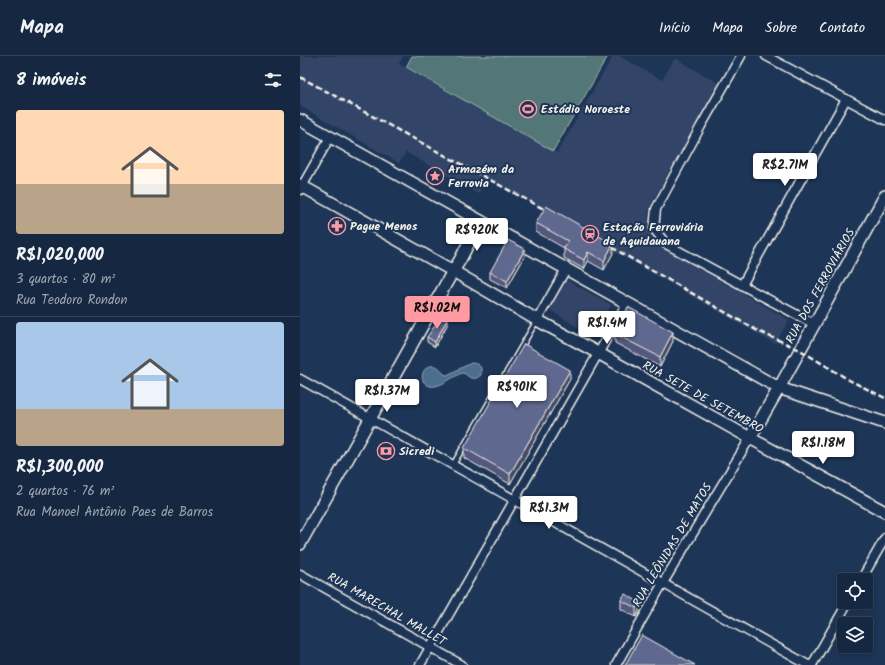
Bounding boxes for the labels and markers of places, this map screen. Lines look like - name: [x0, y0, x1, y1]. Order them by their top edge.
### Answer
- sports icon: Estádio Noroeste: [518, 99, 538, 119]
- place label: Estádio Noroeste: [541, 100, 630, 119]
- pin: R$2.71M: [748, 153, 822, 187]
- place label: Armazém da Ferrovia: [448, 160, 514, 193]
- place icon: Armazém da Ferrovia: [425, 166, 445, 186]
- pharmacy icon: Pague Menos: [327, 216, 347, 236]
- place label: Pague Menos: [350, 217, 418, 236]
- pin: R$920K: [444, 218, 510, 252]
- place label: Estação Ferroviária de Aquidauana: [603, 218, 703, 251]
- station icon: Estação Ferroviária de Aquidauana: [580, 224, 600, 244]
- pin: R$1.02M: [400, 296, 474, 330]
- pin: R$1.4M: [574, 311, 640, 345]
- pin: R$901K: [484, 375, 550, 409]
- pin: R$1.37M: [350, 379, 424, 413]
- pin: R$1.18M: [786, 431, 860, 465]
- bank icon: Sicredi: [376, 441, 396, 461]
- place label: Sicredi: [399, 442, 435, 461]
- pin: R$1.3M: [516, 496, 582, 530]

